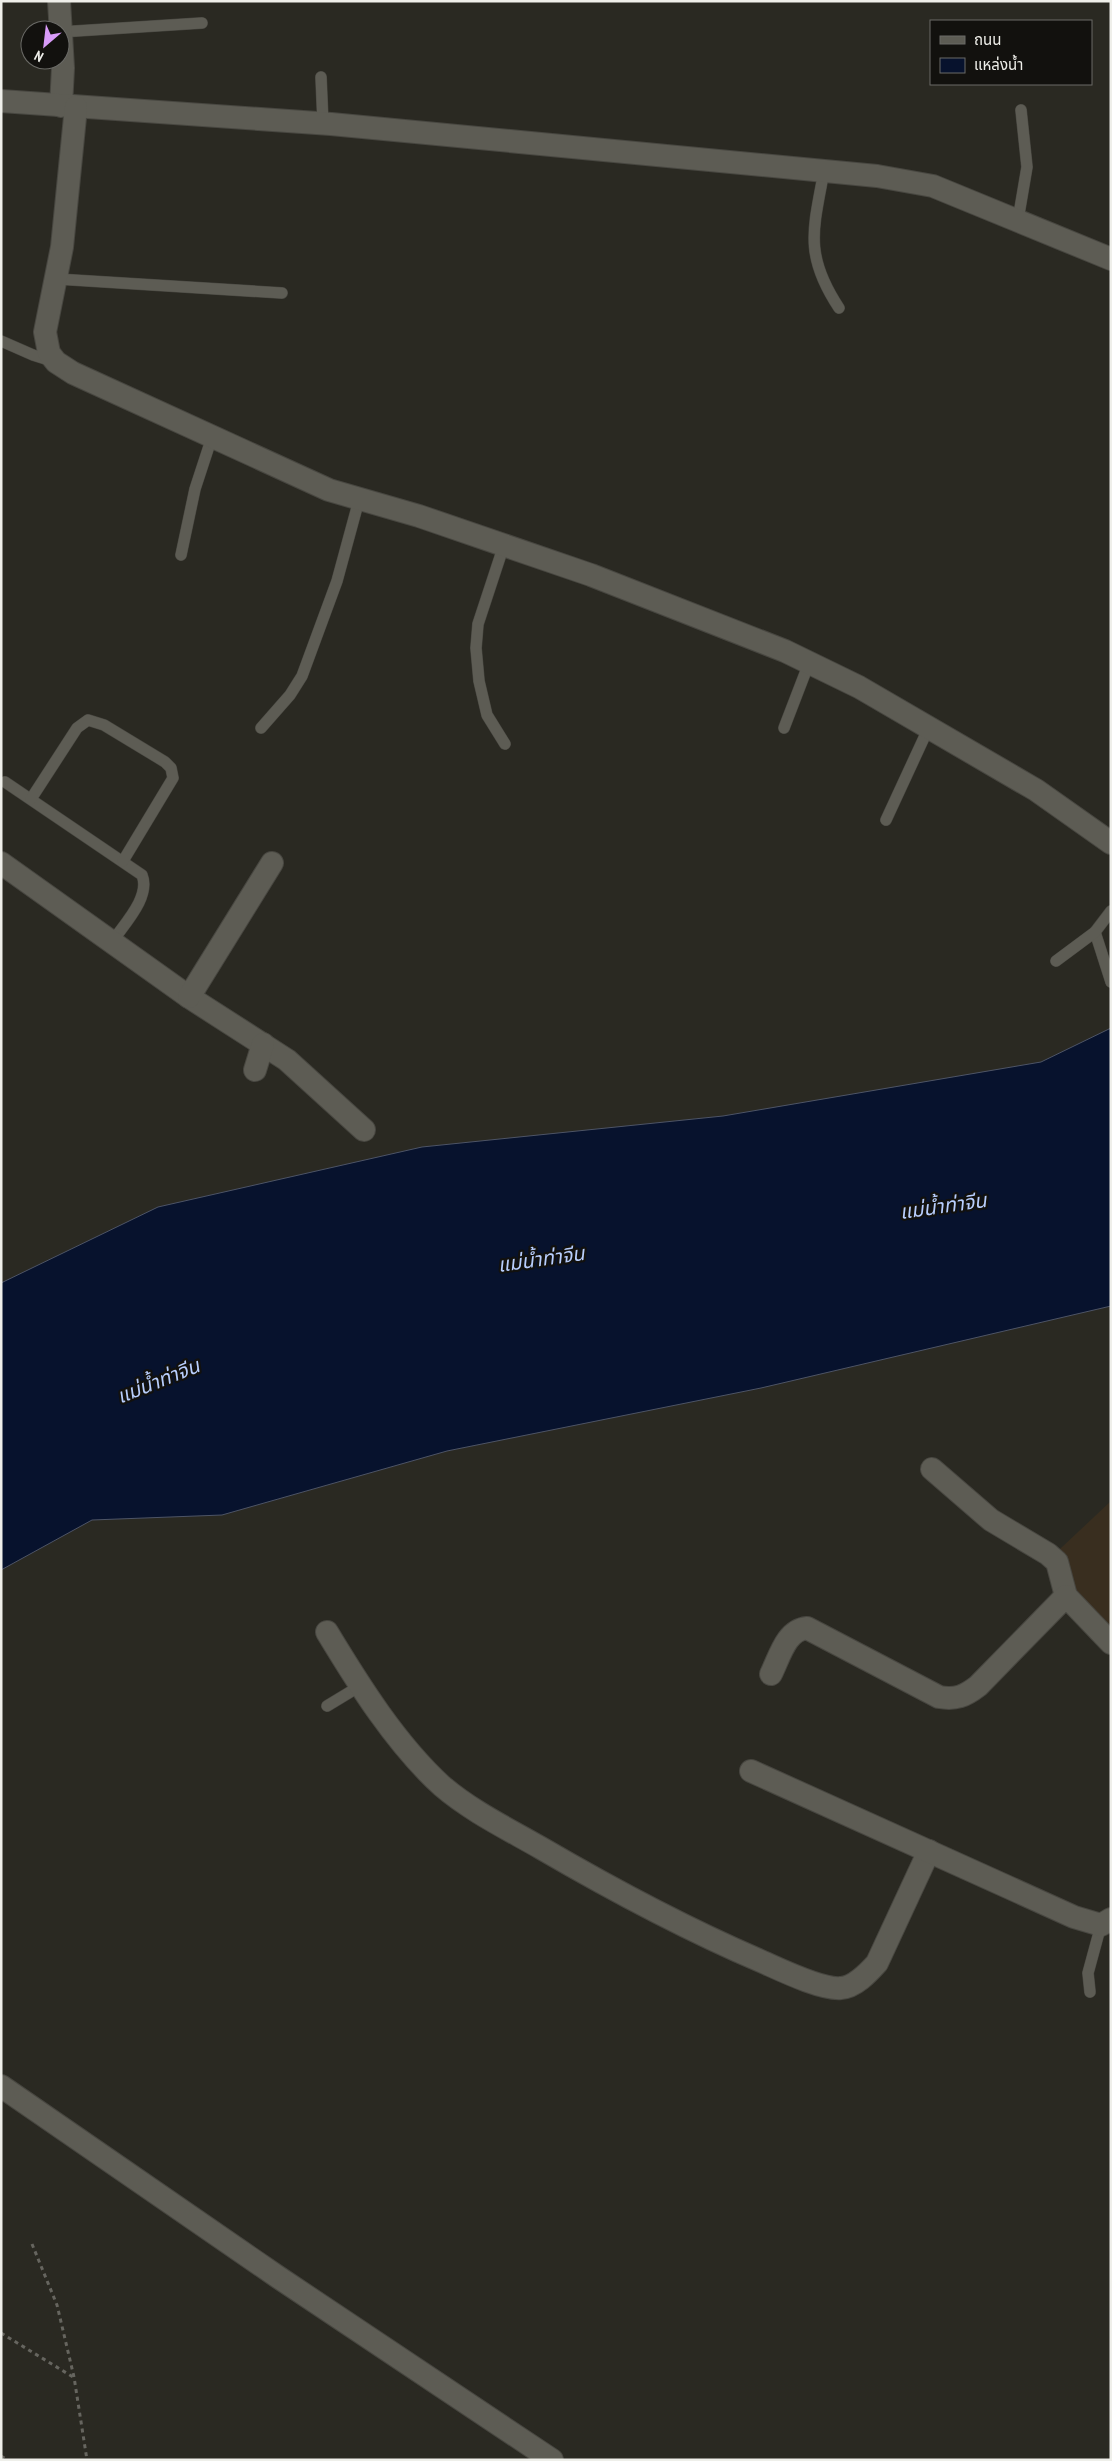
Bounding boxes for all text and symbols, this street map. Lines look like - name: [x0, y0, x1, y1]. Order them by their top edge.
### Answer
- north arrow: [20, 20, 70, 70]
- legend: [930, 20, 1092, 85]
- text: ถนน: [974, 30, 1001, 49]
- text: N: [31, 47, 46, 66]
- text: แหล่งน้ำ: [974, 54, 1023, 74]
- water label: แม่น้ำท่าจีน: [898, 1186, 990, 1225]
- water label: แม่น้ำท่าจีน: [496, 1239, 588, 1278]
- water label: แม่น้ำท่าจีน: [112, 1351, 205, 1409]

